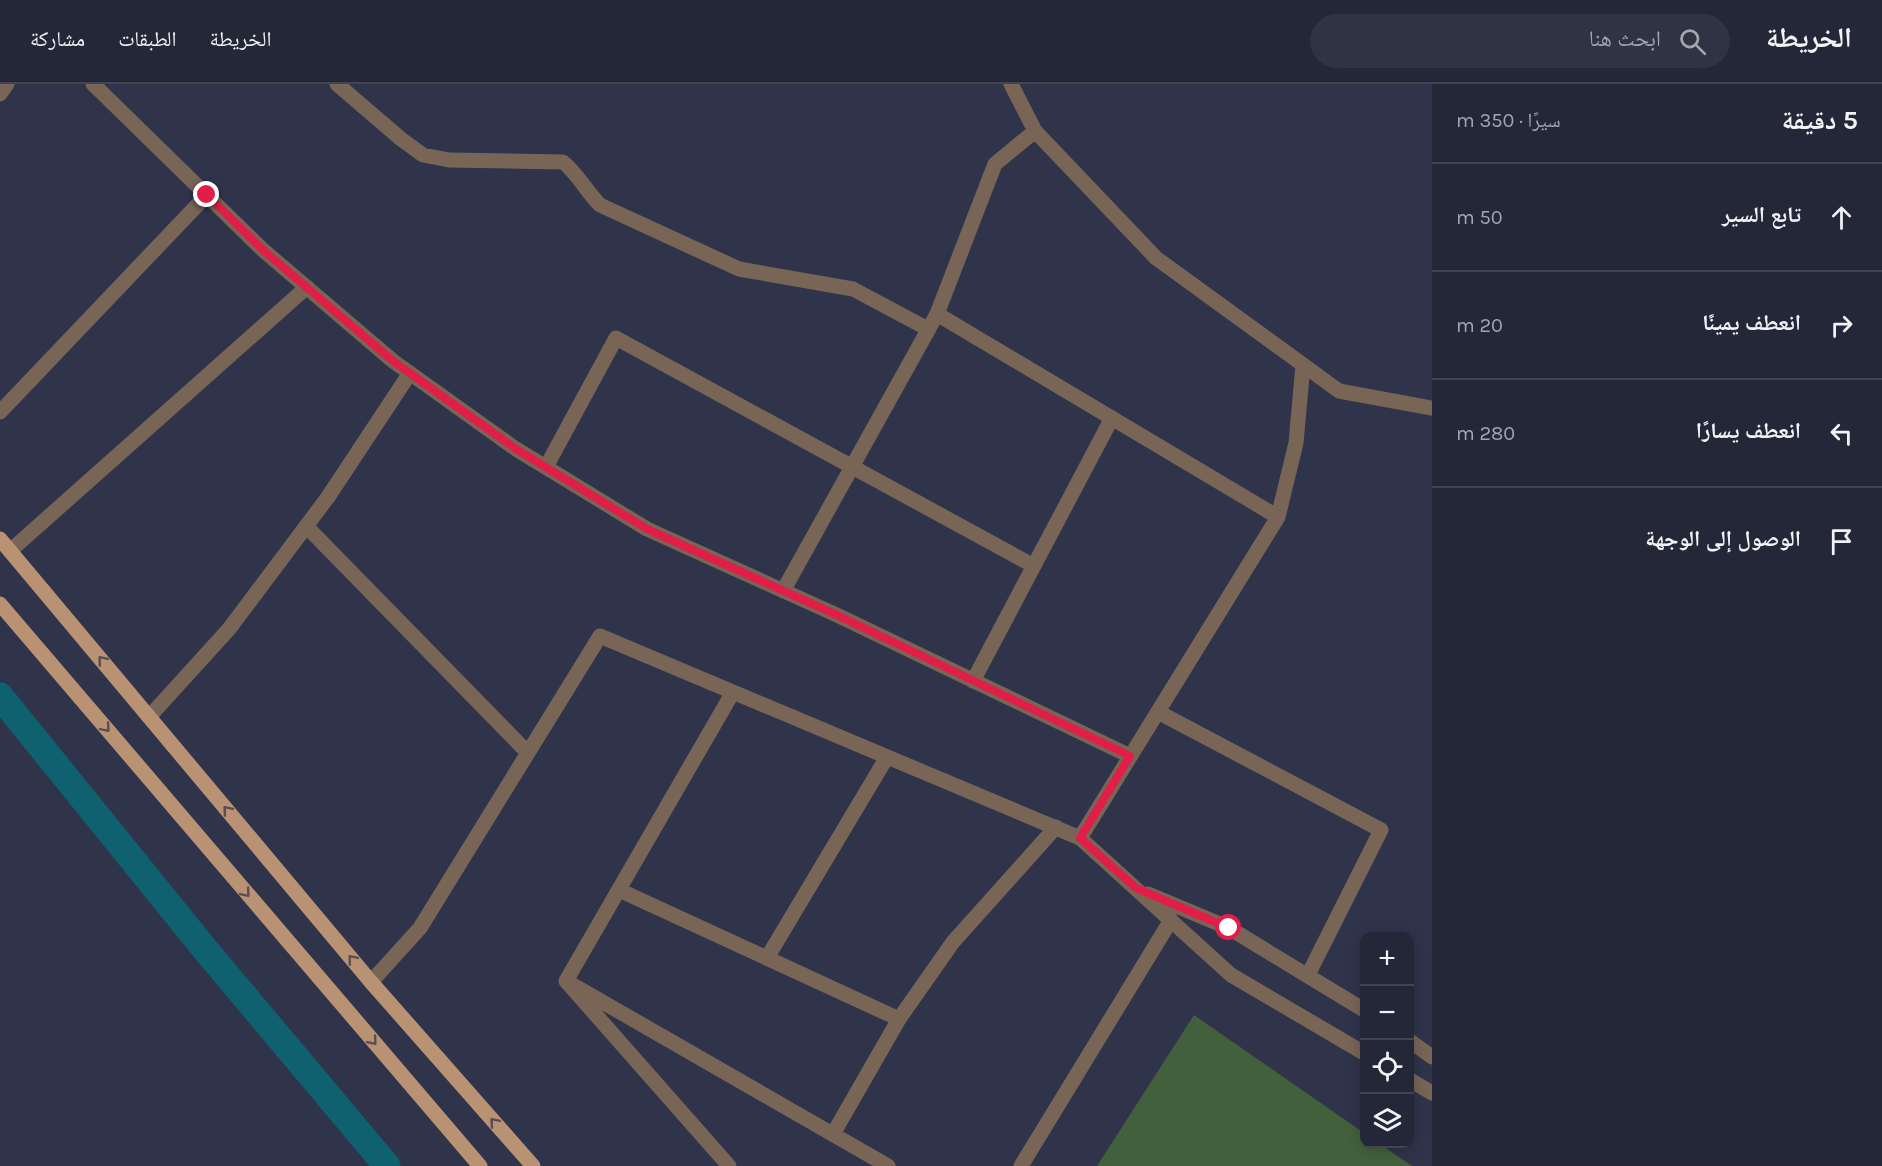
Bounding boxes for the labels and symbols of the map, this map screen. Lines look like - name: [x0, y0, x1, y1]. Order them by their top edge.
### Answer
- route end: [193, 181, 219, 207]
- one-way arrow: [98, 656, 109, 667]
- one-way arrow: [99, 721, 110, 732]
- one-way arrow: [223, 806, 234, 817]
- one-way arrow: [239, 886, 250, 897]
- route start: [1215, 914, 1241, 940]
- one-way arrow: [348, 955, 359, 966]
- one-way arrow: [366, 1034, 377, 1045]
- one-way arrow: [490, 1118, 501, 1129]

